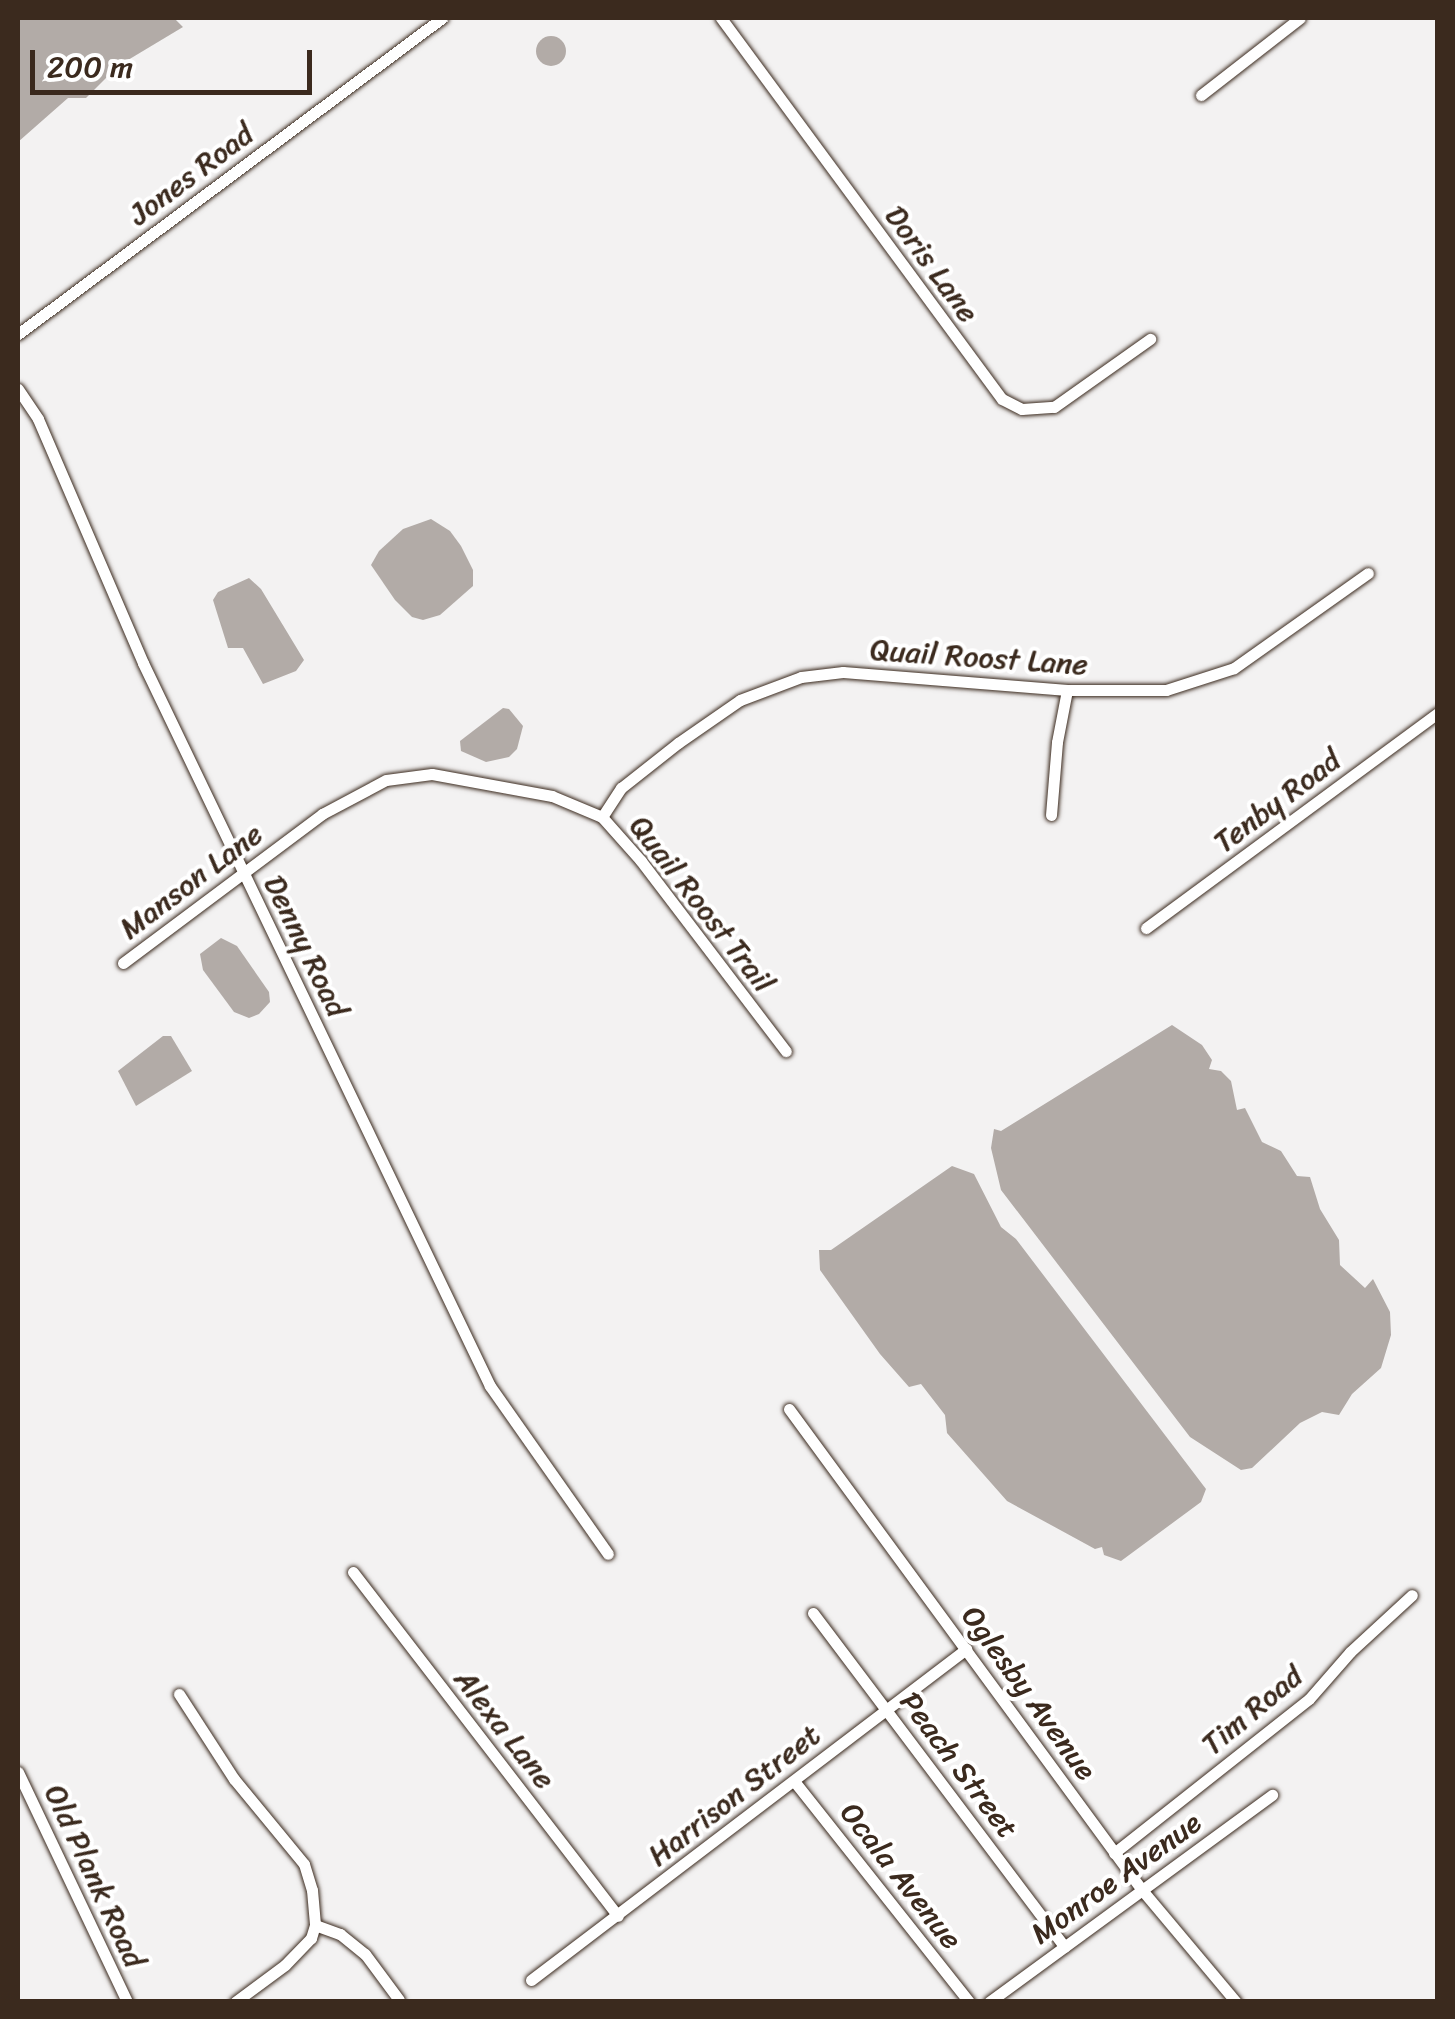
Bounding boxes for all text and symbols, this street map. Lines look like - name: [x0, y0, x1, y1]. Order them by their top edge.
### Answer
- scale bar: [35, 30, 318, 92]
- text: 200 m: [47, 40, 133, 94]
- street label: Jones Road: [122, 115, 260, 233]
- street label: Doris Lane: [878, 198, 986, 330]
- street label: Quail Roost Lane: [868, 631, 1090, 683]
- street label: Tenby Road: [1207, 742, 1347, 860]
- street label: Quail Roost Trail: [621, 808, 783, 1000]
- street label: Manson Lane: [113, 816, 269, 946]
- street label: Denny Road: [256, 869, 356, 1023]
- street label: Oglesby Avenue: [954, 1599, 1104, 1787]
- street label: Tim Road: [1194, 1658, 1310, 1762]
- street label: Alexa Lane: [447, 1662, 563, 1796]
- street label: Peach Street: [892, 1685, 1026, 1845]
- street label: Harrison Street: [641, 1717, 827, 1873]
- street label: Old Plank Road: [37, 1779, 153, 1973]
- street label: Ocala Avenue: [832, 1795, 970, 1957]
- street label: Monroe Avenue: [1024, 1804, 1208, 1952]

